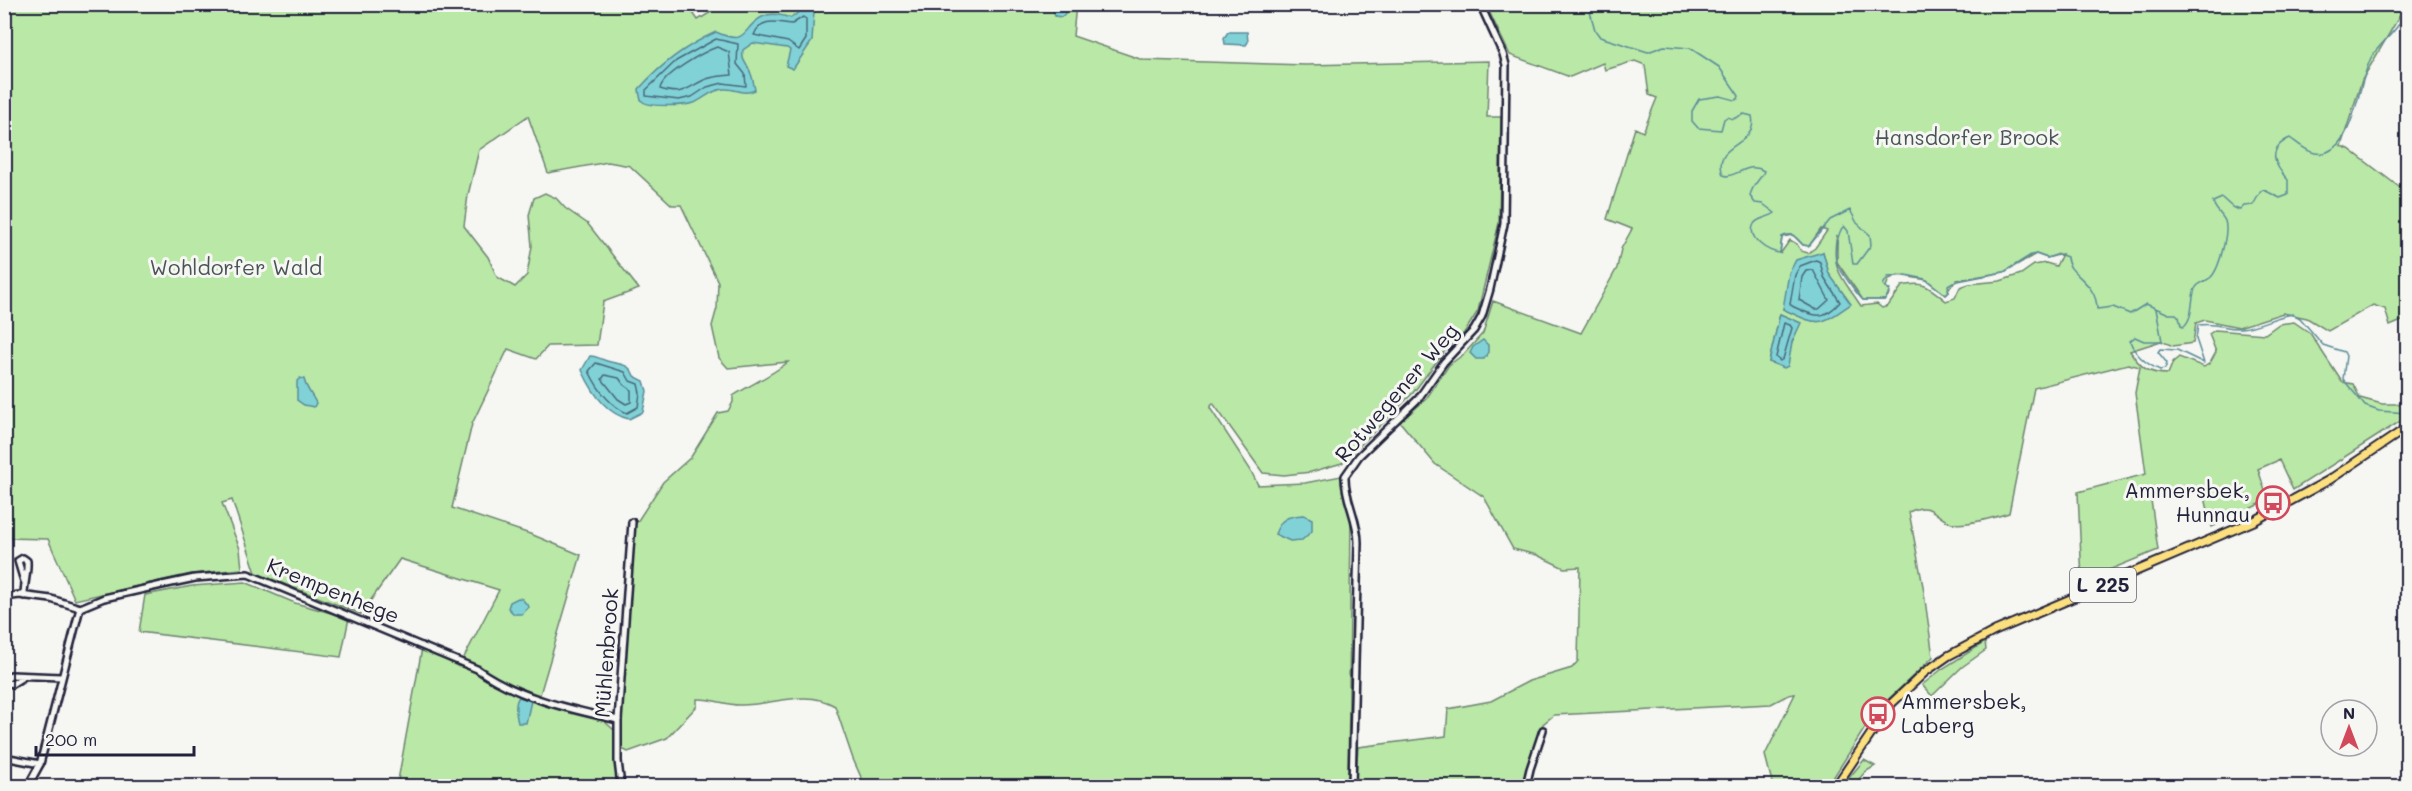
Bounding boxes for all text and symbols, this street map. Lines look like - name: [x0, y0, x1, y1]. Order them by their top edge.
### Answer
- park label: Hansdorfer Brook: [1875, 123, 2059, 150]
- park label: Wohldorfer Wald: [150, 253, 322, 280]
- street label: Rotwegener Weg: [1328, 317, 1464, 467]
- place label: Ammersbek, Hunnau: [2124, 476, 2250, 527]
- bus stop icon: Ammersbek, Hunnau: [2255, 485, 2291, 521]
- street label: Krempenhege: [263, 551, 404, 628]
- road number: L 225: [2070, 568, 2136, 602]
- street label: Mühlenbrook: [588, 587, 624, 719]
- place label: Ammersbek, Laberg: [1901, 687, 2027, 738]
- bus stop icon: Ammersbek, Laberg: [1860, 696, 1896, 732]
- north arrow: [2319, 698, 2379, 758]
- text: N: [2343, 702, 2355, 723]
- scale bar: [36, 719, 194, 757]
- text: 200 m: [45, 727, 97, 751]

